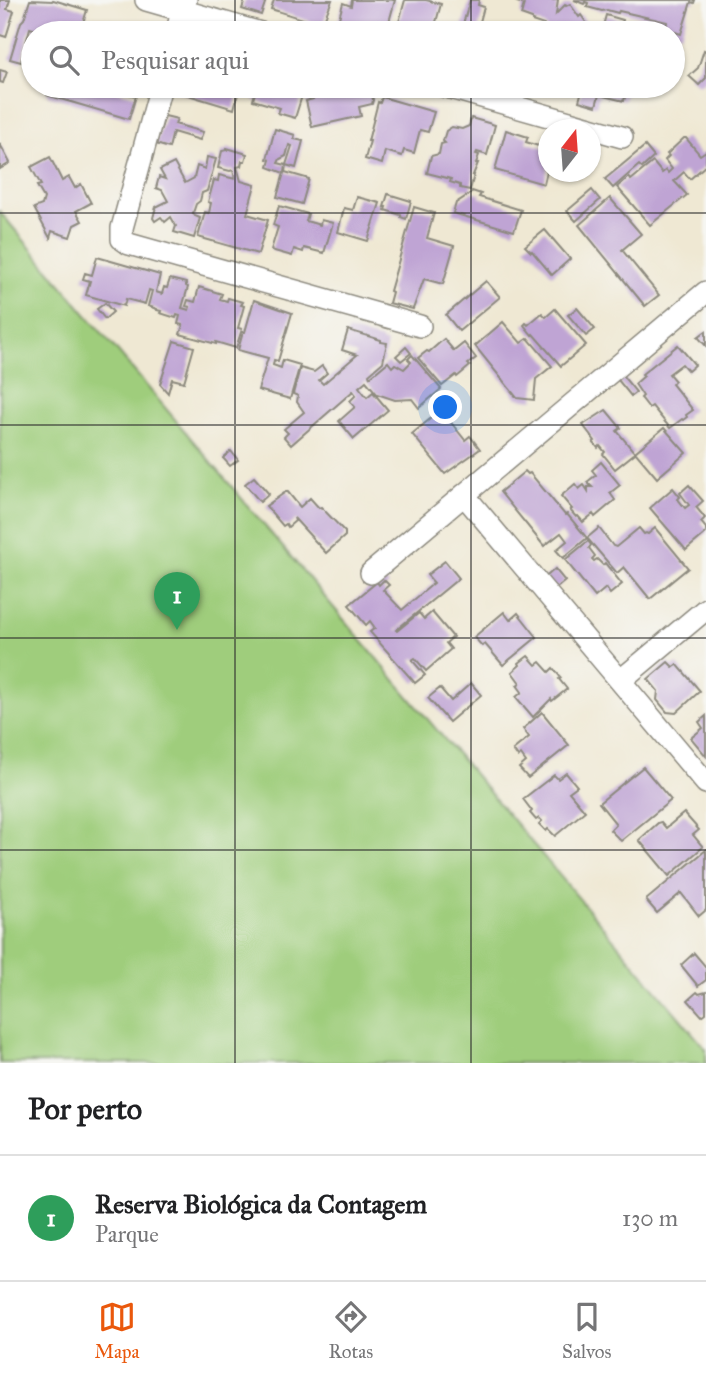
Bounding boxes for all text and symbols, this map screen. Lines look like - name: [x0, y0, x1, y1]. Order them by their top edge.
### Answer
- search box: [21, 21, 685, 98]
- icon: search: [45, 41, 83, 79]
- text: Pesquisar aqui: [101, 44, 249, 76]
- north arrow: [538, 119, 601, 182]
- your location: [428, 390, 462, 424]
- pin: 1: [154, 572, 200, 630]
- text: Por perto: [28, 1091, 142, 1127]
- text: Reserva Biológica da Contagem: [95, 1188, 427, 1220]
- text: 1: [46, 1204, 56, 1232]
- text: 130 m: [622, 1204, 678, 1232]
- text: Parque: [95, 1220, 159, 1248]
- tab: Mapa: [94, 1298, 140, 1363]
- tab: Rotas: [329, 1298, 373, 1363]
- tab: Salvos: [562, 1298, 612, 1363]

